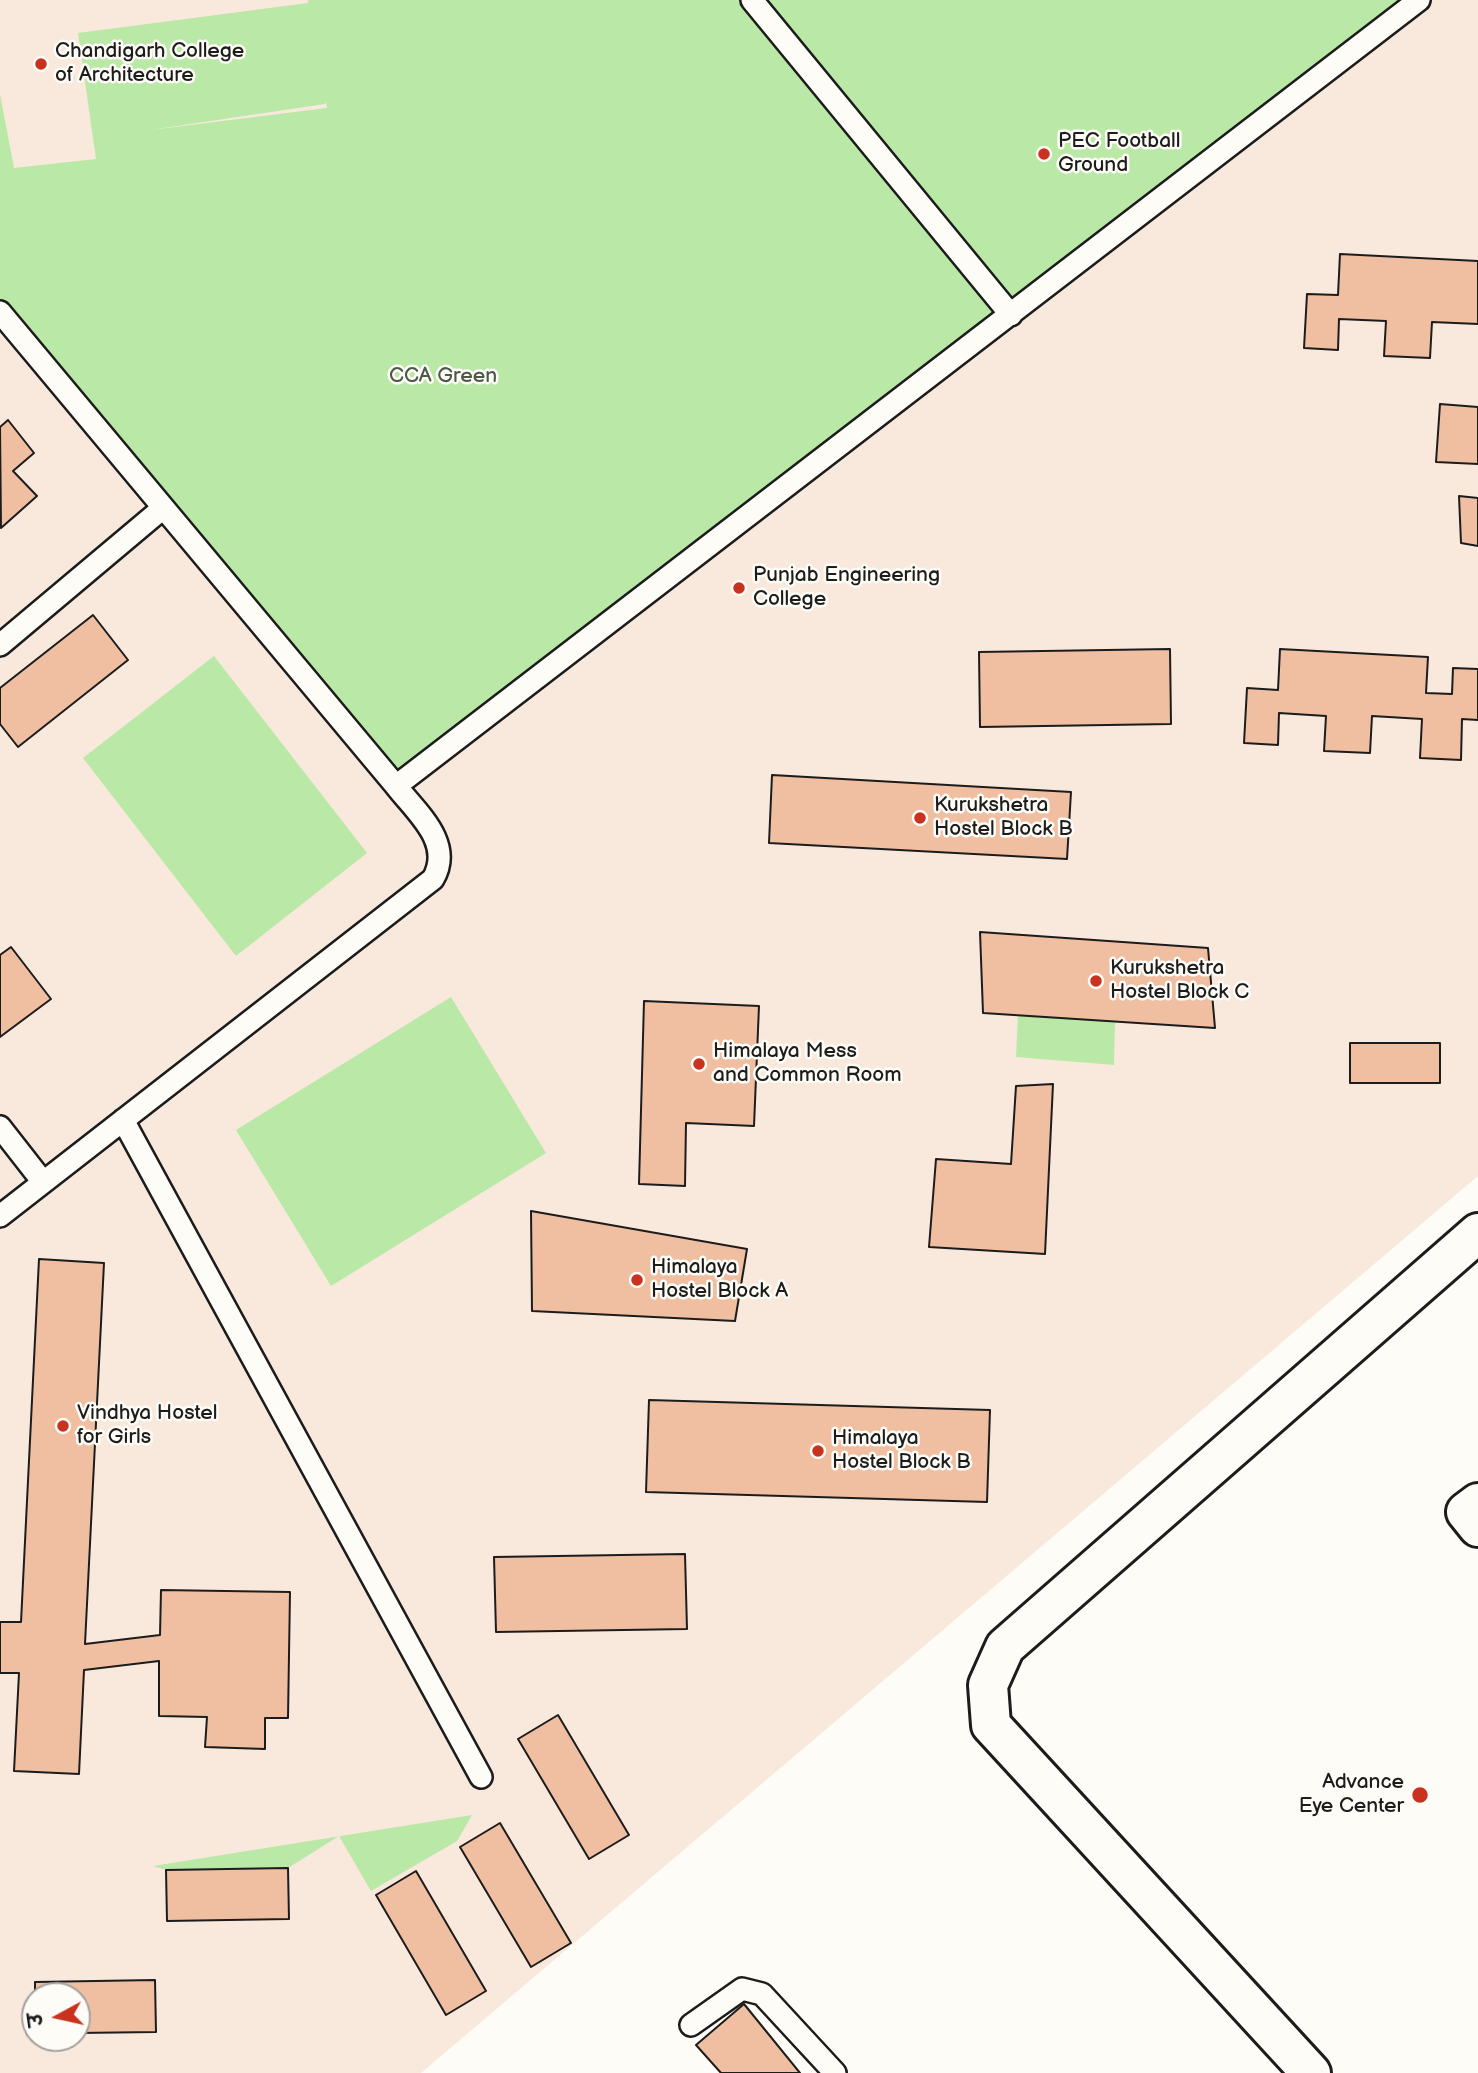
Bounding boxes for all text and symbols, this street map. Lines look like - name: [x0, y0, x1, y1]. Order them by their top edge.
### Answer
- place label: Chandigarh College of Architecture: [55, 39, 244, 89]
- marker: Chandigarh College of Architecture: [33, 56, 49, 72]
- place label: PEC Football Ground: [1058, 129, 1180, 179]
- marker: PEC Football Ground: [1036, 146, 1052, 162]
- park label: CCA Green: [389, 364, 497, 390]
- place label: Punjab Engineering College: [753, 563, 940, 613]
- marker: Punjab Engineering College: [731, 580, 747, 596]
- place label: Kurukshetra Hostel Block B: [934, 793, 1073, 843]
- marker: Kurukshetra Hostel Block B: [912, 810, 928, 826]
- place label: Kurukshetra Hostel Block C: [1110, 956, 1249, 1006]
- marker: Kurukshetra Hostel Block C: [1088, 973, 1104, 989]
- place label: Himalaya Mess and Common Room: [713, 1039, 902, 1089]
- marker: Himalaya Mess and Common Room: [691, 1056, 707, 1072]
- place label: Himalaya Hostel Block A: [651, 1255, 788, 1305]
- marker: Himalaya Hostel Block A: [629, 1272, 645, 1288]
- place label: Vindhya Hostel for Girls: [77, 1401, 217, 1451]
- marker: Vindhya Hostel for Girls: [55, 1418, 71, 1434]
- place label: Himalaya Hostel Block B: [832, 1426, 971, 1476]
- marker: Himalaya Hostel Block B: [810, 1443, 826, 1459]
- place label: Advance Eye Center: [1299, 1770, 1404, 1820]
- marker: Advance Eye Center: [1410, 1785, 1430, 1805]
- north arrow: [21, 1982, 91, 2052]
- text: उ: [24, 2012, 49, 2028]

